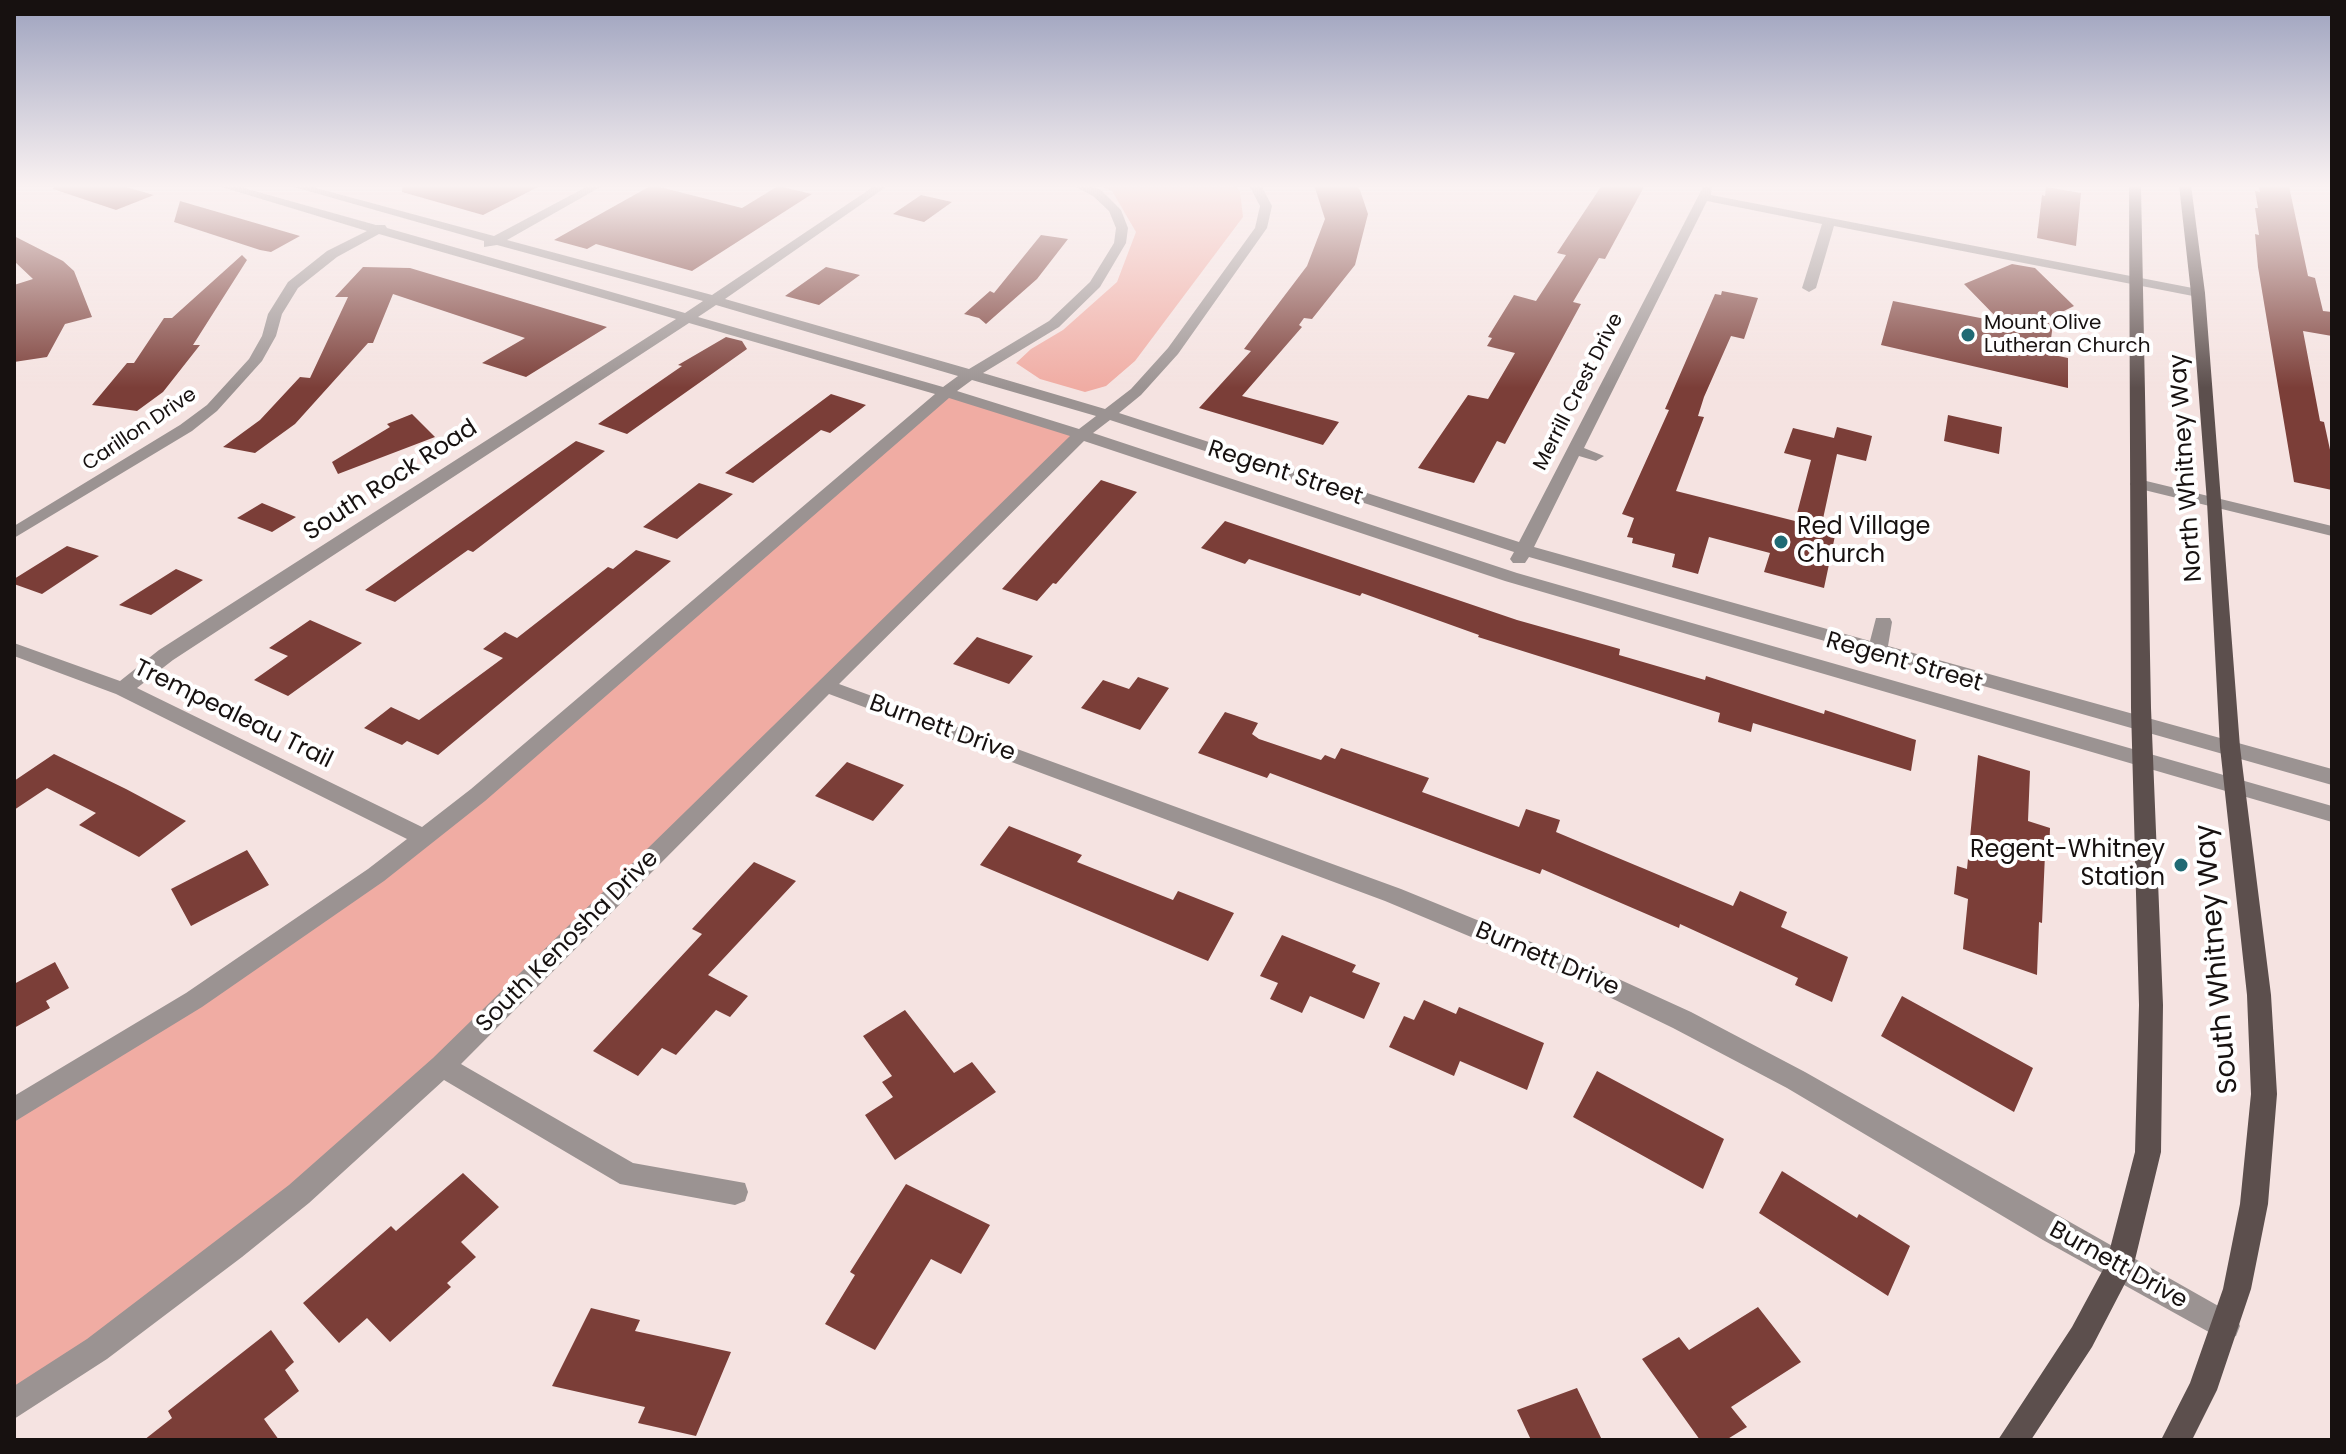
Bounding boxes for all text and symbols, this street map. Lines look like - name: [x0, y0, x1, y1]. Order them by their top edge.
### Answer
- street label: Merrill Crest Drive: [1529, 309, 1629, 475]
- place label: Mount Olive Lutheran Church: [1984, 312, 2150, 359]
- marker: Mount Olive Lutheran Church: [1959, 326, 1977, 344]
- street label: North Whitney Way: [2165, 353, 2209, 583]
- street label: Carillon Drive: [78, 383, 202, 477]
- street label: South Rock Road: [299, 414, 483, 548]
- street label: Regent Street: [1204, 435, 1366, 513]
- place label: Red Village Church: [1797, 514, 1930, 570]
- marker: Red Village Church: [1772, 533, 1790, 551]
- street label: Regent Street: [1822, 627, 1986, 699]
- street label: Trempealeau Trail: [129, 654, 337, 776]
- street label: Burnett Drive: [865, 689, 1019, 769]
- street label: South Whitney Way: [2189, 823, 2247, 1095]
- place label: Regent-Whitney Station: [1970, 837, 2165, 893]
- street label: South Kenosha Drive: [471, 845, 665, 1039]
- marker: Regent-Whitney Station: [2172, 856, 2190, 874]
- street label: Burnett Drive: [1471, 917, 1623, 1003]
- street label: Burnett Drive: [2044, 1216, 2192, 1316]

